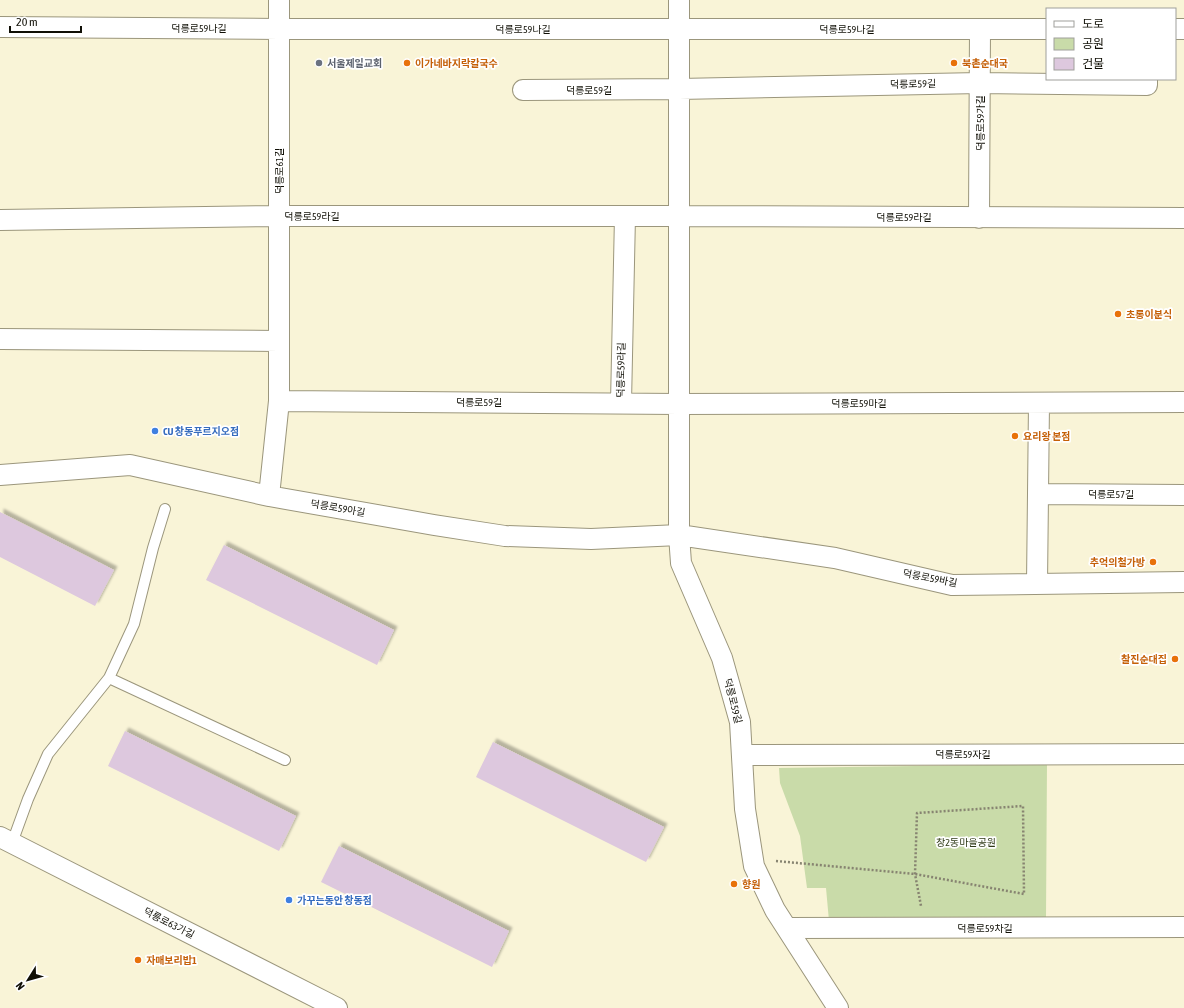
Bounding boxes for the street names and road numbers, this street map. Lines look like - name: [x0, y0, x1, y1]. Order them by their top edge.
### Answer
- street label: 덕릉로59나길: [171, 23, 227, 34]
- street label: 덕릉로59나길: [495, 24, 551, 35]
- street label: 덕릉로59나길: [819, 24, 875, 35]
- street label: 덕릉로59길: [890, 78, 936, 90]
- street label: 덕릉로59길: [566, 85, 612, 96]
- street label: 덕릉로59가길: [975, 95, 986, 151]
- street label: 덕릉로61길: [274, 148, 285, 194]
- street label: 덕릉로59라길: [284, 211, 340, 222]
- street label: 덕릉로59라길: [876, 212, 932, 223]
- street label: 덕릉로59라길: [615, 342, 627, 398]
- street label: 덕릉로59길: [456, 397, 502, 408]
- street label: 덕릉로59마길: [831, 398, 887, 409]
- street label: 덕릉로57길: [1088, 489, 1134, 500]
- street label: 덕릉로59아길: [310, 498, 366, 518]
- street label: 덕릉로59바길: [902, 567, 958, 589]
- street label: 덕릉로59길: [722, 677, 744, 725]
- street label: 덕릉로59자길: [935, 749, 991, 760]
- street label: 덕릉로63가길: [142, 906, 196, 940]
- street label: 덕릉로59차길: [957, 923, 1013, 934]

